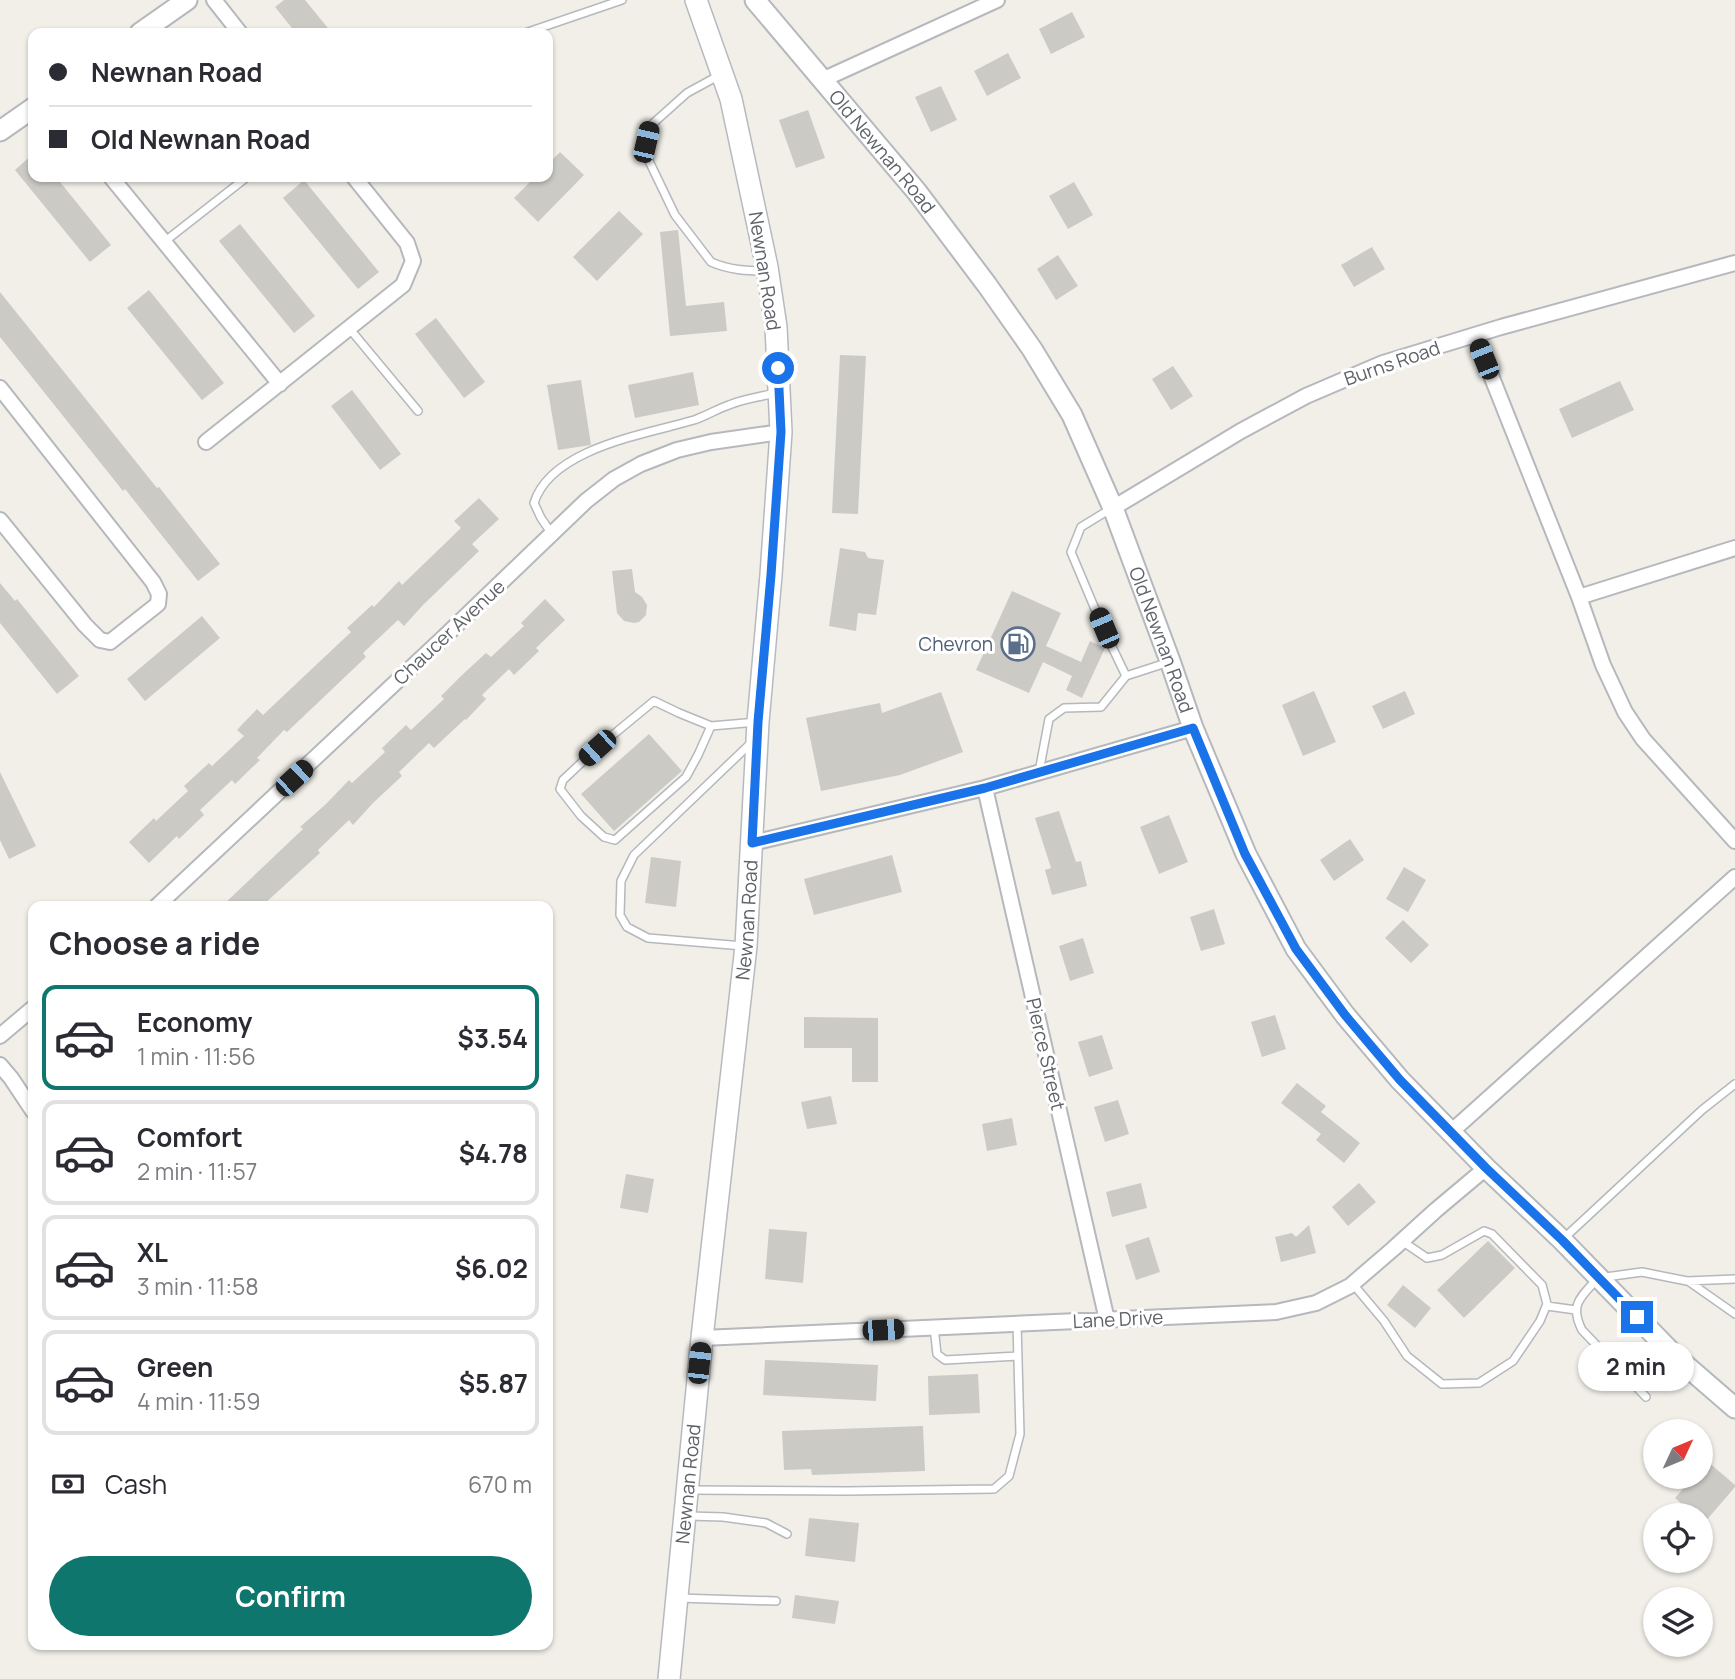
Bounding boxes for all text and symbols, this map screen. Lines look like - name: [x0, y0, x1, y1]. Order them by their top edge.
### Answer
- text: Newnan Road: [91, 54, 263, 90]
- street label: Old Newnan Road: [823, 84, 942, 219]
- car: [632, 119, 661, 165]
- text: Old Newnan Road: [91, 121, 311, 157]
- street label: Newnan Road: [743, 210, 787, 332]
- street label: Burns Road: [1341, 334, 1443, 392]
- car: [1467, 336, 1502, 382]
- route start: [762, 352, 794, 384]
- street label: Old Newnan Road: [1123, 563, 1200, 716]
- street label: Chaucer Avenue: [388, 573, 510, 691]
- car: [1087, 605, 1122, 651]
- fuel station icon: Chevron: [999, 625, 1037, 663]
- place label: Chevron: [919, 631, 993, 657]
- car: [575, 726, 620, 770]
- car: [272, 756, 317, 800]
- street label: Newnan Road: [729, 859, 764, 981]
- text: Choose a ride: [49, 921, 260, 965]
- street label: Pierce Street: [1020, 995, 1072, 1113]
- text: Economy: [137, 1004, 252, 1040]
- icon: car: [53, 1006, 116, 1069]
- text: $3.54: [458, 1020, 528, 1056]
- text: 1 min · 11:56: [137, 1040, 256, 1072]
- text: Comfort: [137, 1119, 243, 1155]
- icon: car: [53, 1121, 116, 1184]
- text: $4.78: [459, 1135, 528, 1171]
- text: 2 min · 11:57: [137, 1155, 257, 1187]
- text: XL: [137, 1234, 168, 1270]
- icon: car: [53, 1236, 116, 1299]
- text: $6.02: [455, 1250, 528, 1286]
- text: 3 min · 11:58: [137, 1270, 259, 1302]
- route end: [1621, 1301, 1653, 1333]
- street label: Lane Drive: [1072, 1304, 1164, 1334]
- car: [862, 1318, 905, 1342]
- car: [687, 1341, 712, 1385]
- callout: 2 min: [1579, 1342, 1695, 1390]
- text: Green: [137, 1349, 213, 1385]
- text: 2 min: [1606, 1350, 1666, 1382]
- icon: car: [53, 1351, 116, 1414]
- text: $5.87: [459, 1365, 528, 1401]
- text: 4 min · 11:59: [137, 1385, 260, 1417]
- north arrow: [1643, 1419, 1713, 1489]
- map controls: [1643, 1419, 1713, 1657]
- street label: Newnan Road: [669, 1423, 707, 1545]
- icon: cash: [49, 1465, 87, 1503]
- text: Cash: [105, 1466, 167, 1502]
- text: 670 m: [468, 1468, 532, 1500]
- button: locate: [1643, 1503, 1713, 1573]
- button: Confirm: [49, 1556, 532, 1636]
- button: layers: [1643, 1587, 1713, 1657]

